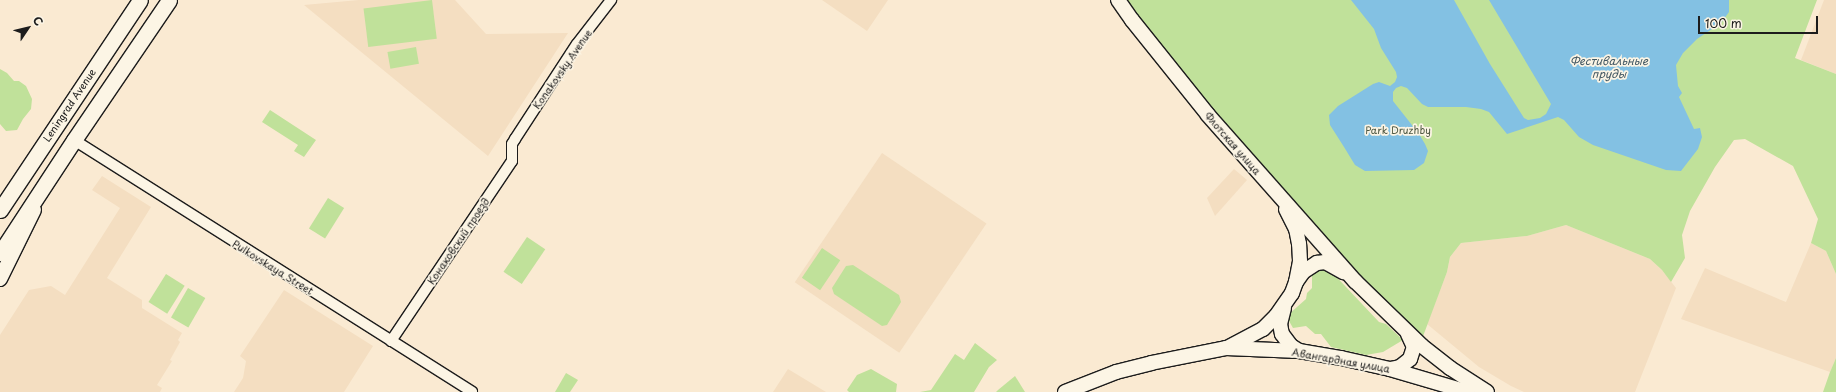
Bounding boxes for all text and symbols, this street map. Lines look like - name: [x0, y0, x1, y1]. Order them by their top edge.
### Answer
- north arrow: [8, 8, 48, 48]
- scale bar: [1700, 8, 1820, 34]
- text: С: [29, 13, 48, 29]
- text: 100 m: [1705, 14, 1742, 32]
- street label: Konakovsky Avenue: [530, 26, 594, 112]
- water label: Фестивальные пруды: [1570, 55, 1648, 81]
- street label: Leningrad Avenue: [40, 66, 98, 144]
- street label: Флотская улица: [1202, 109, 1264, 177]
- park label: Park Druzhby: [1365, 124, 1431, 136]
- street label: Конаковский проезд: [425, 195, 491, 287]
- street label: Pulkovskaya Street: [230, 237, 316, 297]
- street label: Авангардная улица: [1291, 345, 1391, 375]

